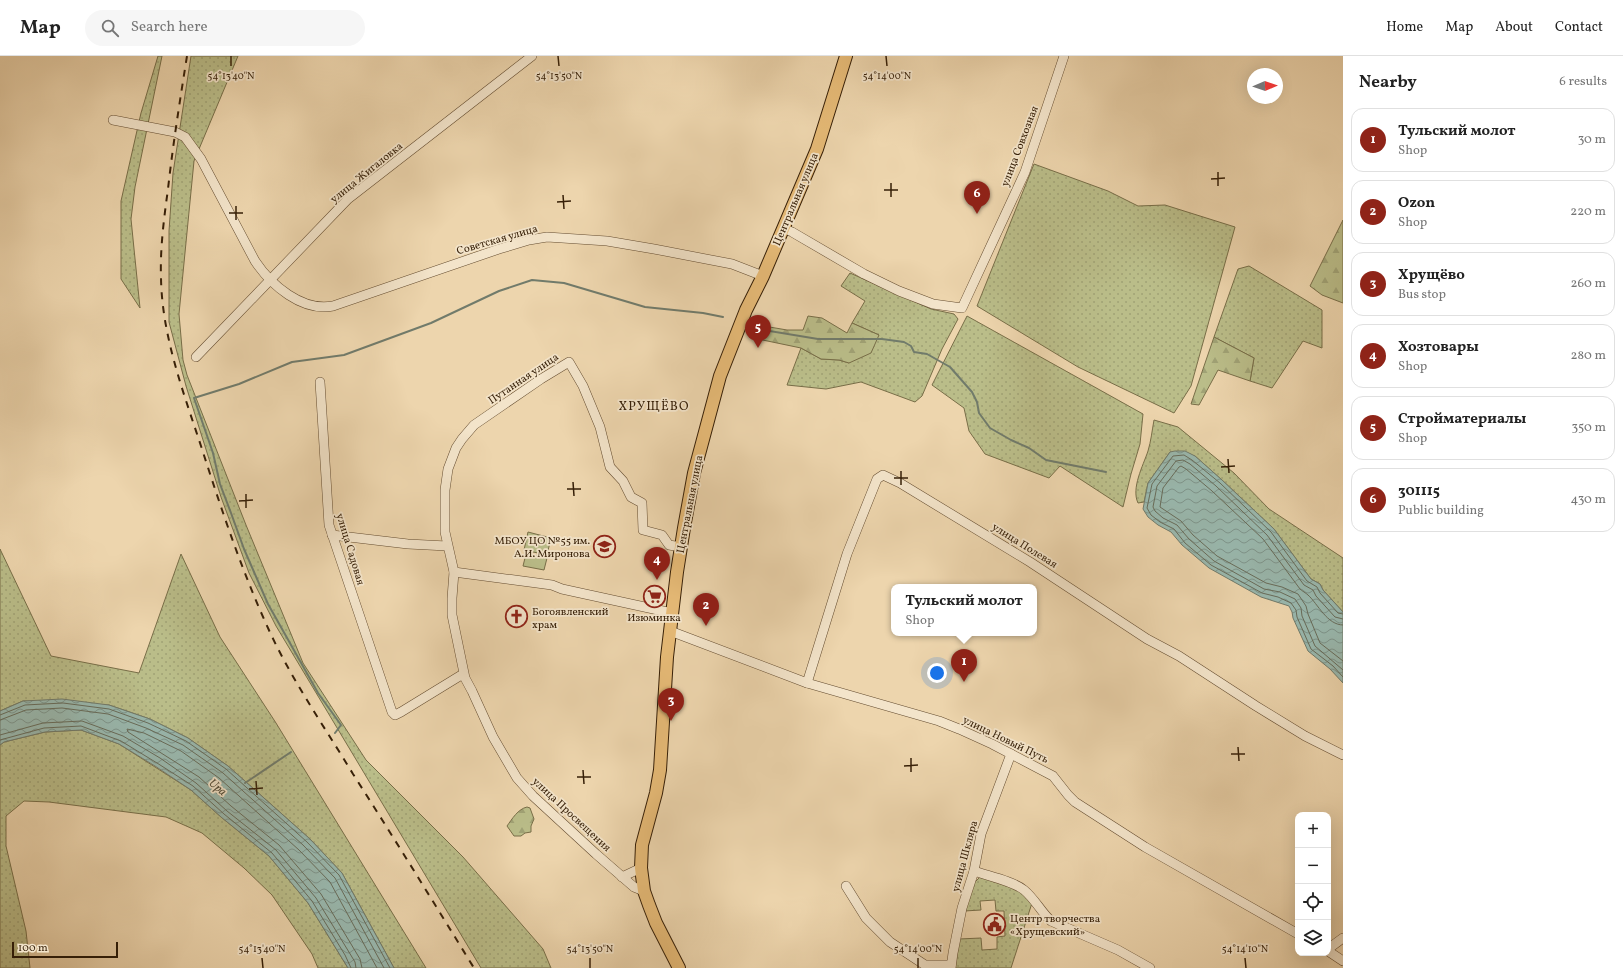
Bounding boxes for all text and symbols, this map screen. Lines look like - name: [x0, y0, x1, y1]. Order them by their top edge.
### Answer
- search box: [85, 10, 365, 46]
- text: Map: [20, 15, 61, 41]
- icon: search: [99, 17, 121, 39]
- text: Search here: [131, 17, 208, 38]
- text: Home: [1386, 18, 1423, 37]
- text: Map: [1445, 18, 1473, 37]
- text: About: [1495, 18, 1533, 37]
- text: Contact: [1555, 18, 1603, 37]
- north arrow: [1247, 68, 1283, 104]
- text: 54°13'40"N: [208, 69, 255, 83]
- text: 54°13'50"N: [536, 69, 583, 83]
- text: 54°14'00"N: [863, 69, 912, 83]
- text: Nearby: [1359, 71, 1417, 94]
- text: 6 results: [1559, 73, 1607, 91]
- street label: улица Совхозная: [998, 104, 1043, 189]
- text: Тульский молот: [1398, 121, 1516, 142]
- text: 1: [1370, 131, 1376, 149]
- text: 30 m: [1578, 131, 1606, 149]
- street label: улица Жигаловка: [328, 139, 407, 207]
- text: Shop: [1398, 142, 1427, 160]
- street label: Центральная улица: [770, 150, 823, 248]
- pin: 6: [964, 181, 990, 214]
- text: Ozon: [1398, 193, 1435, 214]
- text: 2: [1370, 203, 1376, 221]
- text: 220 m: [1570, 203, 1606, 221]
- text: Shop: [1398, 214, 1427, 232]
- street label: Советская улица: [455, 222, 540, 259]
- text: Хрущёво: [1398, 265, 1465, 286]
- text: 3: [1370, 275, 1376, 293]
- text: 260 m: [1571, 275, 1606, 293]
- text: Bus stop: [1398, 286, 1446, 304]
- pin: 5: [745, 315, 771, 348]
- text: Хозтовары: [1398, 337, 1479, 358]
- text: 4: [1369, 347, 1377, 365]
- text: 280 m: [1570, 347, 1606, 365]
- street label: Путанная улица: [486, 350, 562, 408]
- text: Shop: [1398, 358, 1427, 376]
- district label: ХРУЩЁВО: [619, 398, 689, 416]
- text: Стройматериалы: [1398, 409, 1526, 430]
- text: 5: [1370, 419, 1376, 437]
- text: 350 m: [1571, 419, 1606, 437]
- text: Shop: [1398, 430, 1427, 448]
- street label: Центральная улица: [674, 453, 707, 555]
- text: 301115: [1398, 481, 1440, 502]
- text: 6: [1369, 491, 1377, 509]
- text: 430 m: [1570, 491, 1606, 509]
- text: Public building: [1398, 502, 1484, 520]
- street label: улица Садовая: [332, 512, 368, 587]
- street label: улица Полевая: [988, 520, 1060, 573]
- school or university icon: МБОУ ЦО №55 им. А.И. Миронова: [592, 533, 618, 559]
- place label: МБОУ ЦО №55 им. А.И. Миронова: [495, 534, 591, 562]
- pin: 4: [644, 547, 670, 580]
- supermarket icon: Изюминка: [641, 584, 667, 610]
- popup: [891, 584, 1037, 636]
- text: Тульский молот: [905, 591, 1023, 612]
- pin: 2: [693, 593, 719, 626]
- church icon: Богоявленский храм: [503, 604, 529, 630]
- place label: Богоявленский храм: [532, 605, 609, 633]
- place label: Изюминка: [627, 611, 681, 626]
- text: Shop: [905, 612, 934, 630]
- pin: 1: [951, 649, 977, 682]
- your location: [927, 663, 947, 683]
- pin: 3: [658, 688, 684, 721]
- street label: улица Новый Путь: [960, 713, 1051, 768]
- street label: улица Просвещения: [528, 775, 614, 856]
- water label: Upa: [205, 776, 230, 800]
- map controls: [1295, 812, 1331, 956]
- button: +: [1295, 812, 1331, 848]
- street label: улица Шкляра: [949, 819, 982, 894]
- button: −: [1295, 848, 1331, 884]
- button: locate: [1295, 884, 1331, 920]
- public building icon: Центр творчества «Хрущевский»: [982, 911, 1008, 937]
- place label: Центр творчества «Хрущевский»: [1010, 912, 1101, 940]
- button: layers: [1295, 920, 1331, 956]
- scale bar: [12, 940, 118, 959]
- text: 100 m: [18, 941, 48, 956]
- text: 54°13'40"N: [239, 942, 286, 956]
- text: 54°13'50"N: [567, 942, 614, 956]
- text: 54°14'00"N: [894, 942, 943, 956]
- text: 54°14'10"N: [1222, 942, 1269, 956]

